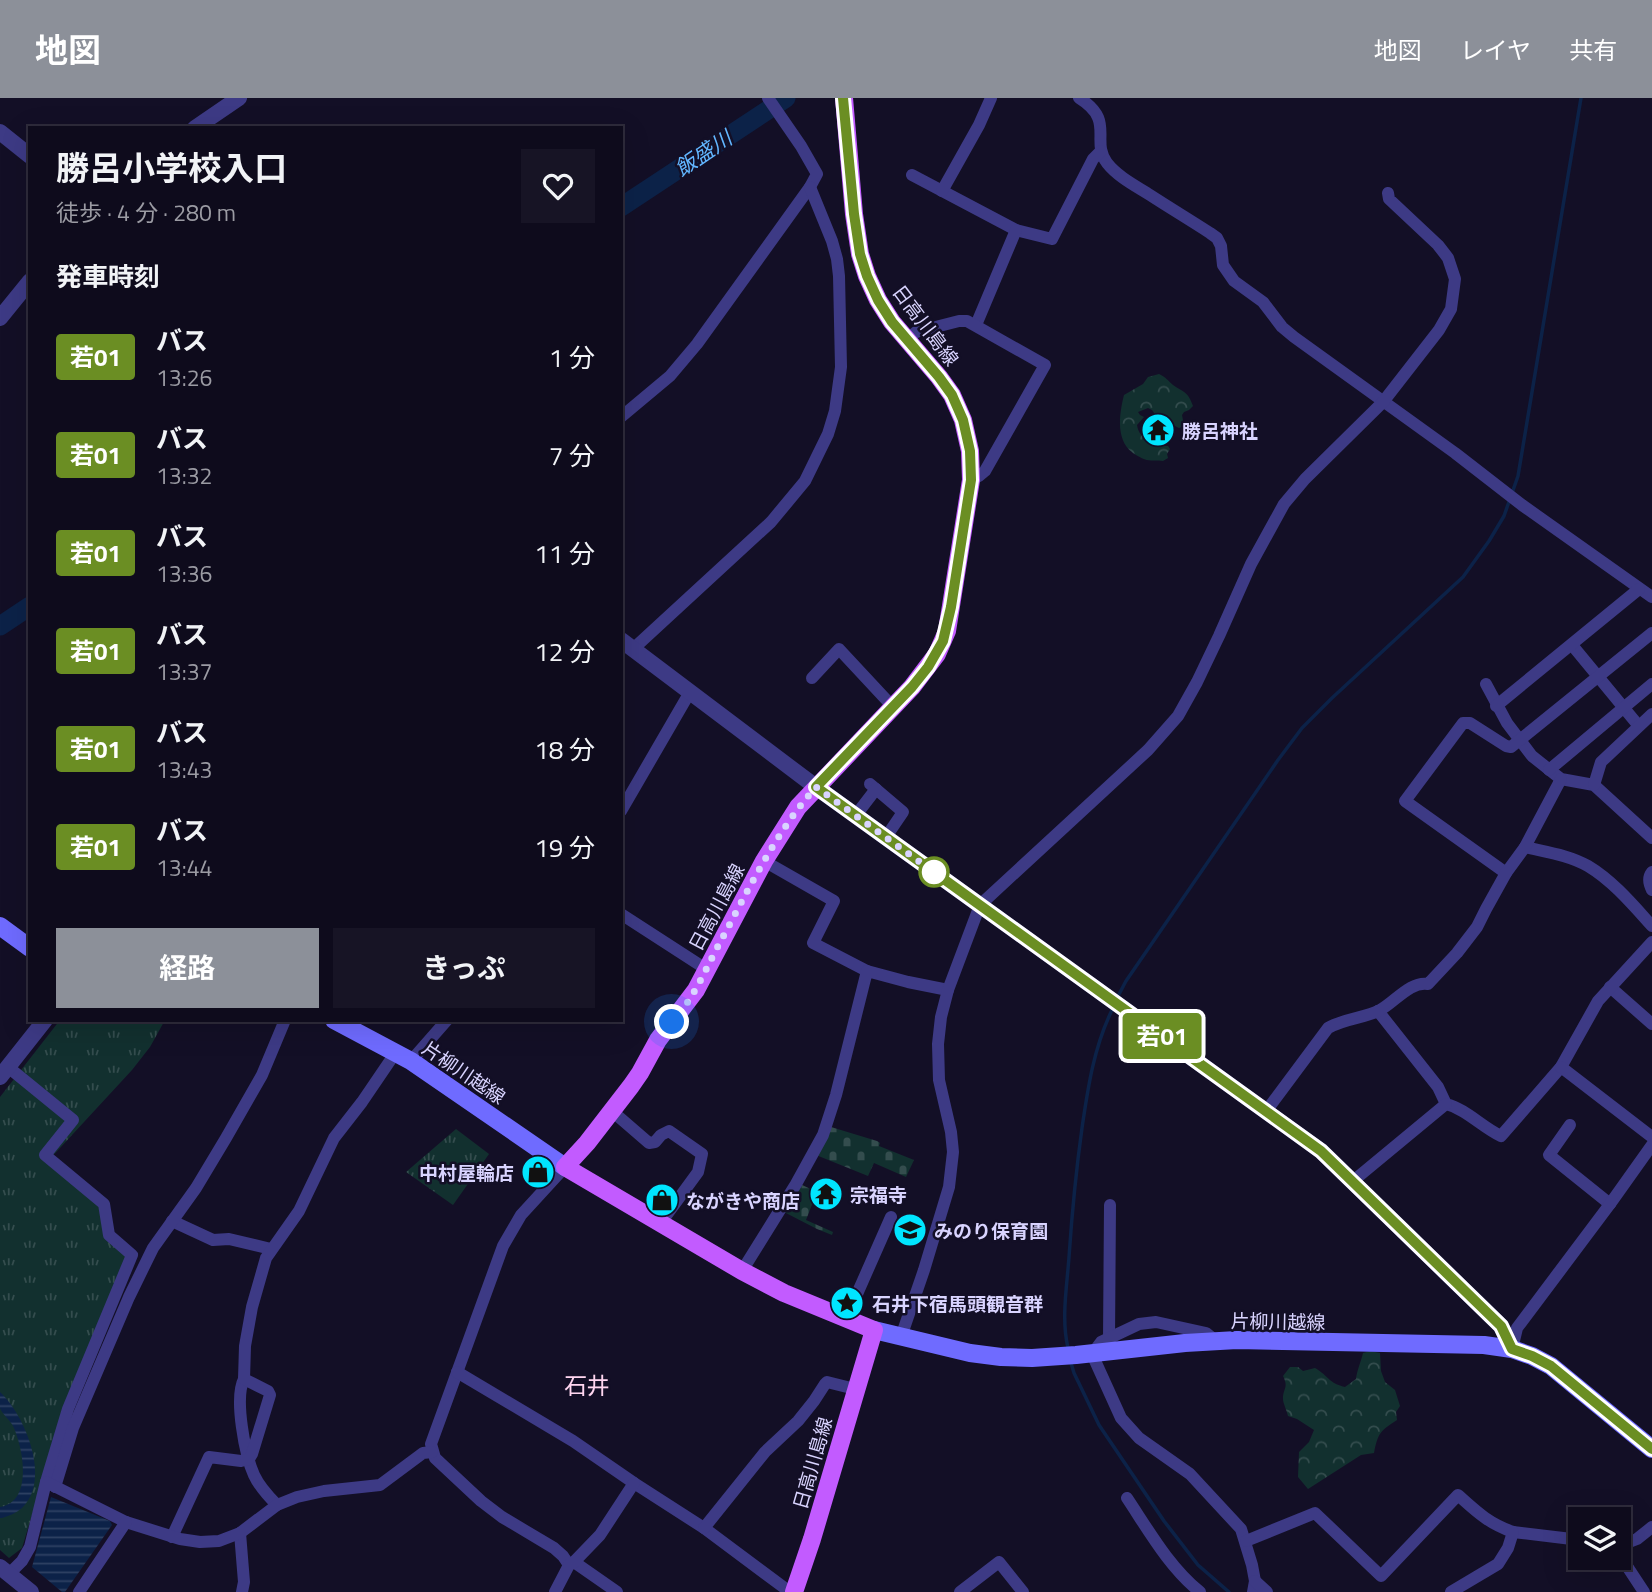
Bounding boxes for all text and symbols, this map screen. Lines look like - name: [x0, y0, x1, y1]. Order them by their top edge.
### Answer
- text: 地図: [35, 25, 101, 75]
- text: 地図: [1374, 32, 1422, 68]
- text: レイヤ: [1460, 32, 1531, 68]
- text: 共有: [1569, 32, 1617, 68]
- water label: 飯盛川: [668, 121, 740, 184]
- text: 勝呂小学校入口: [56, 143, 287, 193]
- button: heart: [521, 149, 595, 223]
- text: 徒歩 · 4 分 · 280 m: [56, 195, 236, 230]
- text: 発車時刻: [56, 257, 160, 296]
- street label: 日高川島線: [886, 278, 966, 372]
- text: バス: [156, 321, 208, 360]
- text: 1 分: [549, 338, 595, 377]
- text: 若01: [70, 339, 121, 375]
- text: 13:26: [156, 360, 212, 395]
- temple icon: 勝呂神社: [1139, 411, 1177, 449]
- place label: 勝呂神社: [1182, 416, 1258, 445]
- text: バス: [156, 419, 208, 458]
- text: 7 分: [549, 436, 595, 475]
- text: 若01: [70, 437, 121, 473]
- text: 13:32: [156, 458, 212, 493]
- text: バス: [156, 517, 208, 556]
- text: 11 分: [534, 534, 595, 573]
- text: 若01: [70, 535, 121, 571]
- text: 13:36: [156, 556, 212, 591]
- text: バス: [156, 615, 208, 654]
- text: 12 分: [534, 632, 595, 671]
- text: 若01: [70, 633, 121, 669]
- text: 13:37: [156, 654, 212, 689]
- text: バス: [156, 713, 208, 752]
- text: 18 分: [534, 730, 595, 769]
- text: 若01: [70, 731, 121, 767]
- text: 13:43: [156, 752, 212, 787]
- text: バス: [156, 811, 208, 850]
- text: 19 分: [534, 828, 595, 867]
- text: 若01: [70, 829, 121, 865]
- text: 13:44: [156, 850, 212, 885]
- unlabelled marker: [919, 857, 949, 887]
- street label: 日高川島線: [681, 858, 751, 956]
- button: 経路: [56, 928, 319, 1008]
- button: きっぷ: [333, 928, 595, 1008]
- your location: [654, 1004, 689, 1039]
- line badge: 若01: [1122, 1013, 1202, 1059]
- text: 若01: [1137, 1018, 1187, 1054]
- street label: 片柳川越線: [417, 1033, 511, 1111]
- shop icon: 中村屋輪店: [519, 1153, 557, 1191]
- place label: 中村屋輪店: [419, 1158, 514, 1187]
- temple icon: 宗福寺: [807, 1175, 845, 1213]
- place label: 宗福寺: [850, 1180, 907, 1209]
- shop icon: ながきや商店: [643, 1181, 681, 1219]
- place label: ながきや商店: [686, 1186, 800, 1215]
- school or university icon: みのり保育園: [891, 1211, 929, 1249]
- place label: みのり保育園: [934, 1216, 1048, 1245]
- place icon: 石井下宿馬頭観音群: [828, 1284, 866, 1322]
- place label: 石井下宿馬頭観音群: [872, 1289, 1043, 1318]
- street label: 片柳川越線: [1230, 1306, 1326, 1336]
- district label: 石井: [564, 1368, 610, 1403]
- street label: 日高川島線: [785, 1413, 839, 1513]
- map controls: [1568, 1507, 1631, 1570]
- button: layers: [1568, 1507, 1631, 1570]

